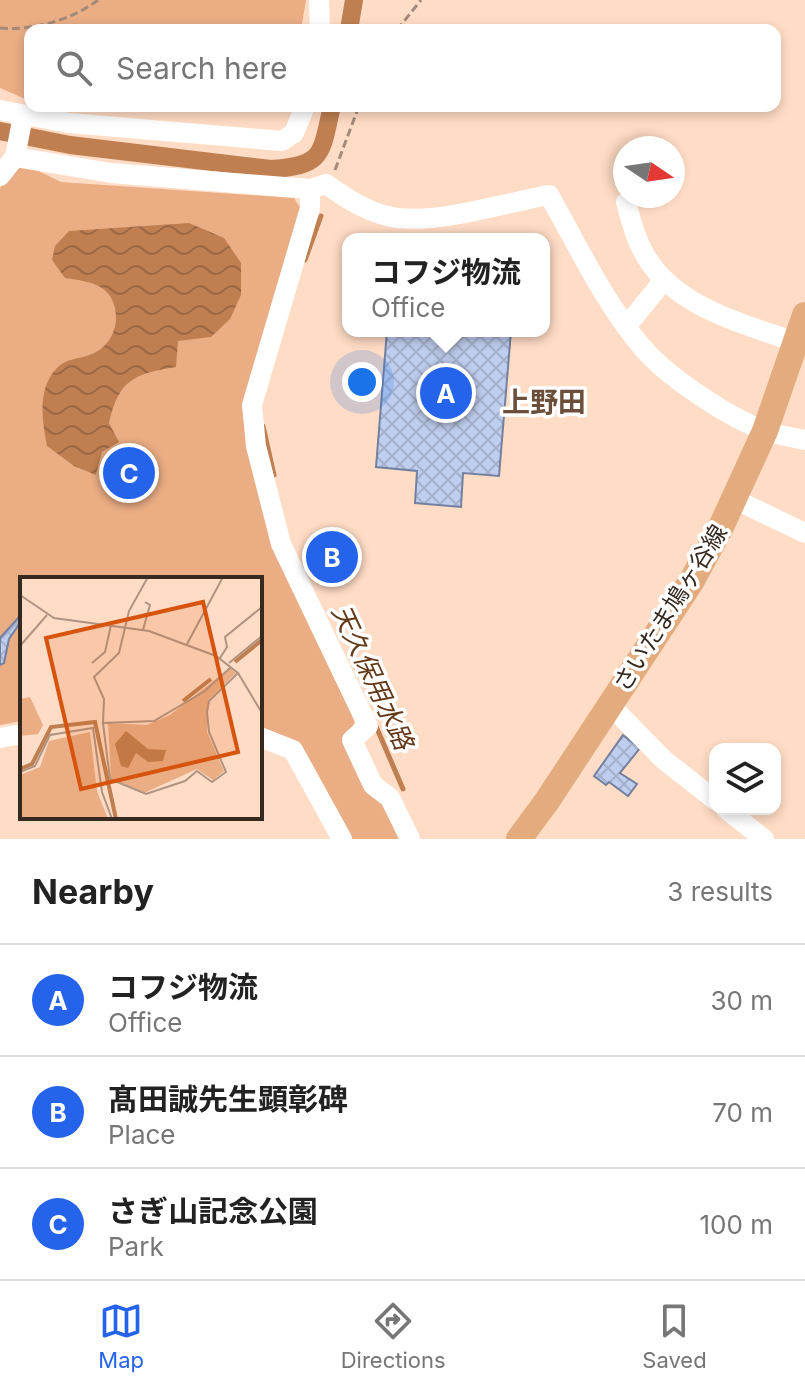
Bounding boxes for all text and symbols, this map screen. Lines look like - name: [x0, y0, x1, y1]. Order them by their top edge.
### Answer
- search box: [24, 24, 781, 112]
- icon: search: [52, 46, 96, 90]
- text: Search here: [116, 50, 288, 86]
- north arrow: [613, 136, 685, 208]
- popup: [342, 233, 550, 337]
- text: コフジ物流: [371, 254, 521, 290]
- text: Office: [371, 292, 445, 323]
- your location: [342, 362, 382, 402]
- pin: A: [420, 363, 472, 423]
- district label: 上野田: [502, 385, 586, 419]
- pin: C: [103, 443, 155, 503]
- street label: さいたま鳩ヶ谷線: [607, 519, 733, 697]
- pin: B: [306, 527, 358, 587]
- inset map: [20, 577, 262, 819]
- water label: 天久保用水路: [326, 600, 421, 756]
- map controls: [709, 743, 781, 815]
- button: layers: [709, 743, 781, 815]
- text: Nearby: [32, 871, 154, 912]
- text: 3 results: [667, 876, 773, 907]
- text: コフジ物流: [108, 969, 258, 1005]
- text: A: [48, 985, 68, 1016]
- text: 30 m: [710, 985, 773, 1016]
- text: Office: [108, 1007, 182, 1038]
- text: 髙田誠先生顕彰碑: [108, 1081, 348, 1117]
- text: B: [49, 1097, 67, 1128]
- text: 70 m: [712, 1097, 773, 1128]
- text: Place: [108, 1119, 176, 1150]
- text: さぎ山記念公園: [108, 1193, 318, 1229]
- text: C: [48, 1209, 68, 1240]
- text: 100 m: [700, 1209, 773, 1240]
- text: Park: [108, 1231, 164, 1262]
- tab: Map: [98, 1299, 144, 1373]
- tab: Directions: [341, 1299, 446, 1373]
- tab: Saved: [642, 1299, 707, 1373]

